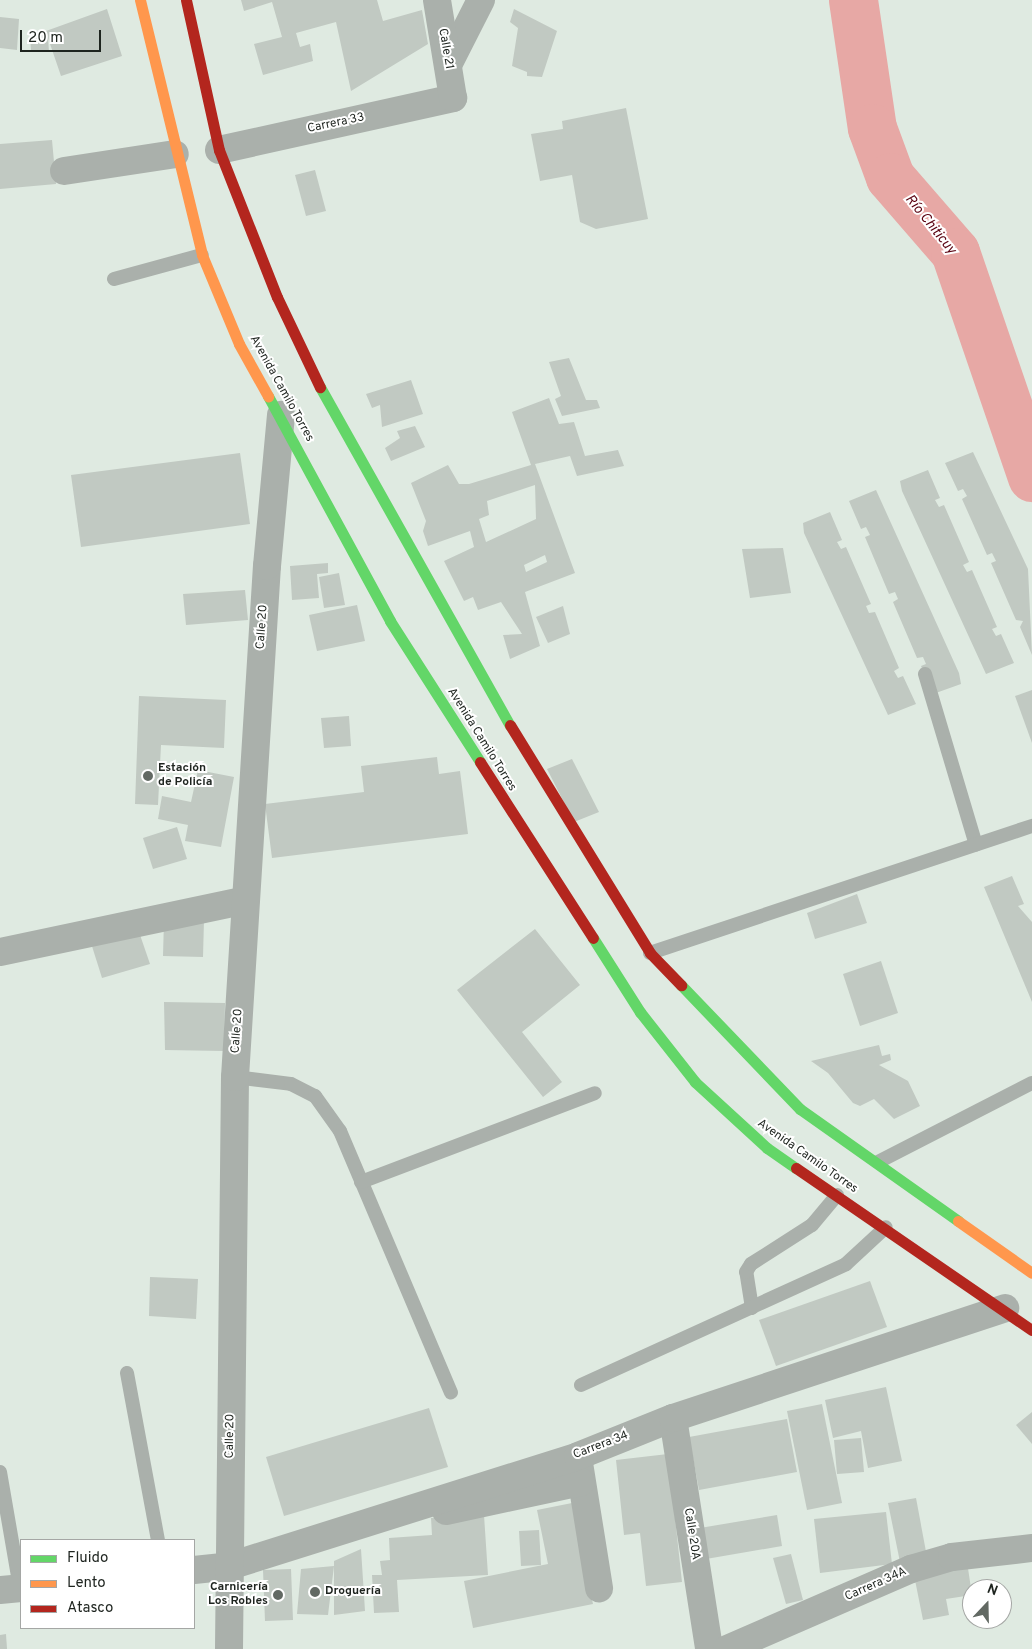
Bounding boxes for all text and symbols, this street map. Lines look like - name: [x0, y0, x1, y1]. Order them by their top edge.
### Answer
- scale bar: [22, 20, 104, 52]
- street label: Calle 21: [434, 27, 456, 71]
- text: 20 m: [28, 29, 63, 48]
- street label: Carrera 33: [306, 111, 366, 137]
- water label: Río Chiticuy: [901, 192, 959, 258]
- street label: Avenida Camilo Torres: [246, 333, 316, 445]
- street label: Calle 20: [254, 604, 272, 650]
- street label: Avenida Camilo Torres: [443, 686, 519, 794]
- place label: Estación de Policía: [158, 762, 212, 790]
- marker: Estación de Policía: [142, 770, 154, 782]
- street label: Calle 20: [229, 1008, 247, 1054]
- street label: Avenida Camilo Torres: [754, 1117, 860, 1197]
- street label: Calle 20: [223, 1414, 239, 1458]
- street label: Carrera 34: [571, 1429, 631, 1463]
- street label: Calle 20A: [680, 1507, 702, 1561]
- legend: [20, 1539, 195, 1629]
- text: Fluido: [67, 1549, 108, 1568]
- street label: Carrera 34A: [843, 1565, 909, 1605]
- text: Lento: [67, 1574, 106, 1593]
- north arrow: [962, 1579, 1012, 1629]
- place label: Carnicería Los Robles: [208, 1581, 268, 1609]
- text: N: [984, 1581, 1000, 1600]
- place label: Droguería: [325, 1585, 381, 1599]
- marker: Droguería: [309, 1586, 321, 1598]
- marker: Carnicería Los Robles: [272, 1589, 284, 1601]
- text: Atasco: [67, 1599, 113, 1618]

